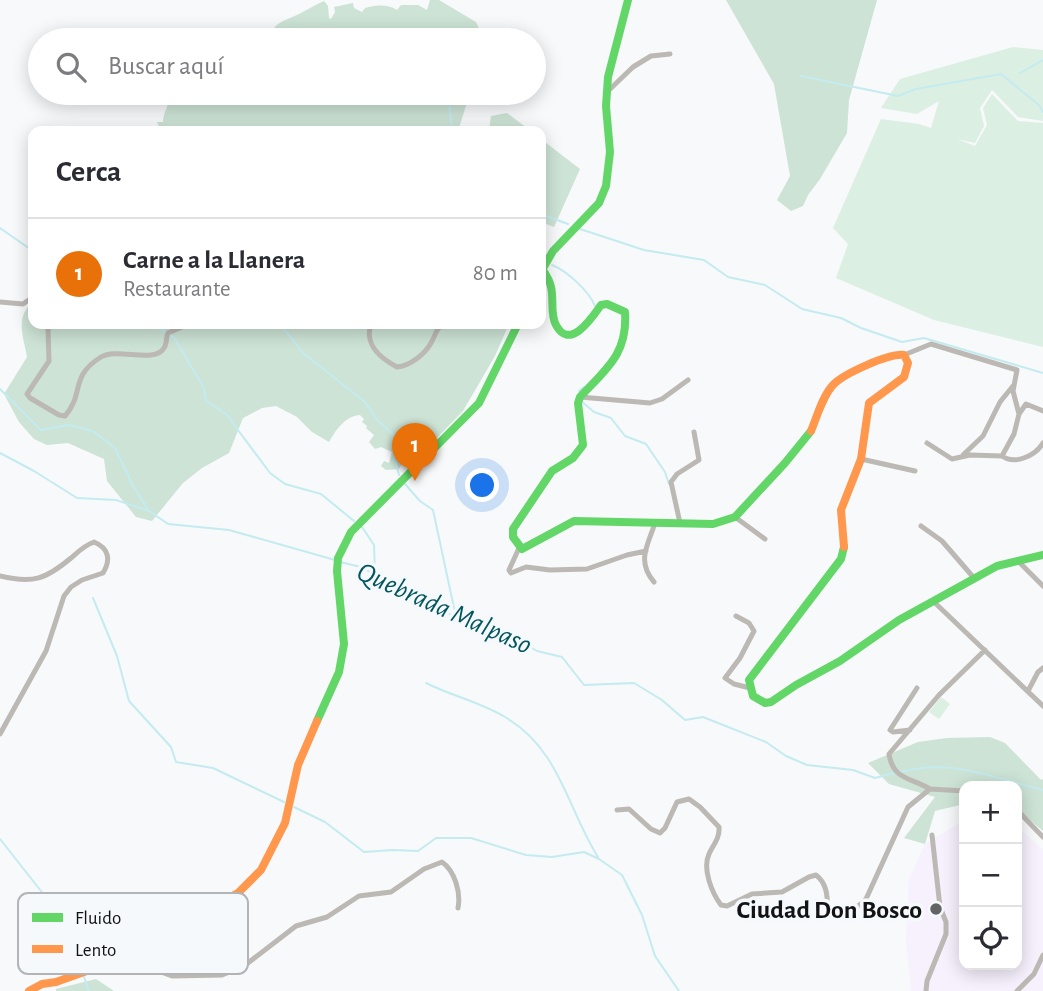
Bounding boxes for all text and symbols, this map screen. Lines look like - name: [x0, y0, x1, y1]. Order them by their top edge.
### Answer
- search box: [28, 28, 546, 105]
- icon: search: [52, 48, 90, 86]
- text: Buscar aquí: [108, 53, 224, 79]
- text: Cerca: [56, 157, 121, 187]
- text: Carne a la Llanera: [123, 247, 305, 273]
- text: 1: [75, 262, 83, 285]
- text: 80 m: [473, 262, 518, 285]
- text: Restaurante: [123, 278, 231, 301]
- pin: 1: [392, 423, 438, 481]
- your location: [465, 468, 499, 502]
- water label: Quebrada Malpaso: [353, 558, 536, 660]
- map controls: [959, 781, 1022, 970]
- button: +: [959, 781, 1022, 844]
- button: −: [959, 844, 1022, 907]
- legend: [18, 893, 248, 974]
- place label: Ciudad Don Bosco: [737, 897, 922, 923]
- marker: Ciudad Don Bosco: [928, 901, 944, 917]
- button: locate: [959, 907, 1022, 970]
- text: Fluido: [75, 909, 121, 928]
- text: Lento: [75, 941, 116, 960]

